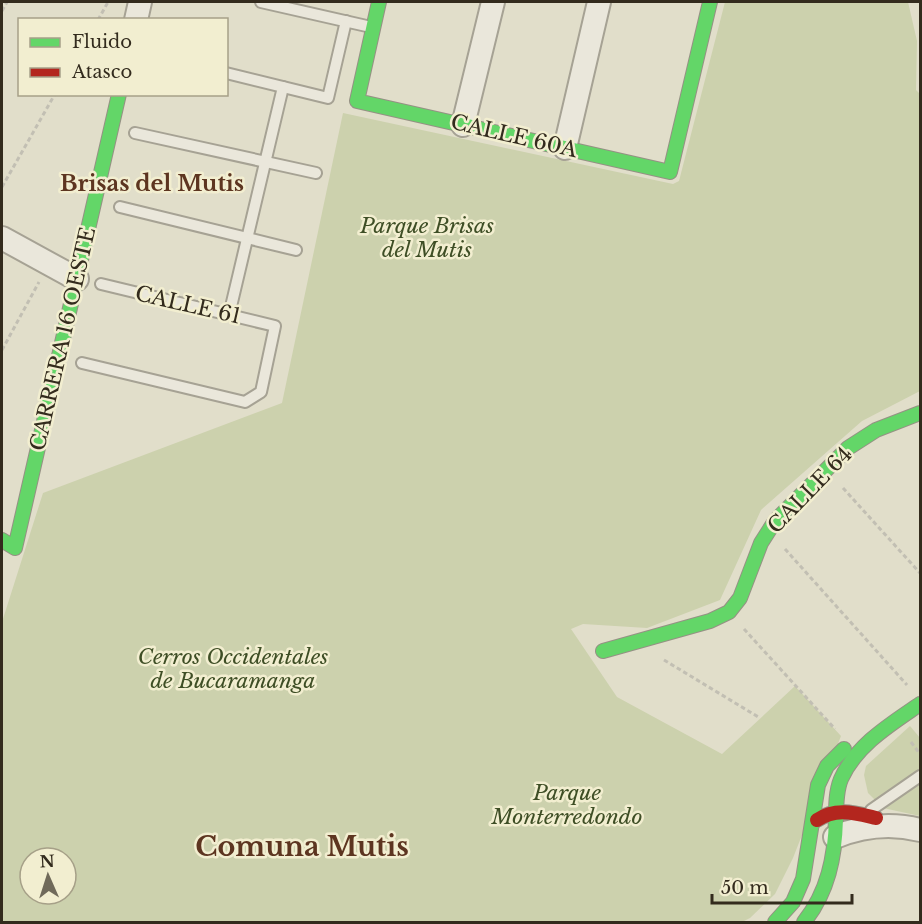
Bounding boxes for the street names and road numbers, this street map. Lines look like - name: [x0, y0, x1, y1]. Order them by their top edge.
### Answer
- street label: CALLE 60A: [448, 109, 581, 163]
- street label: CARRERA 16 OESTE: [25, 225, 101, 453]
- street label: CALLE 61: [133, 280, 243, 330]
- street label: CALLE 64: [762, 441, 858, 539]

